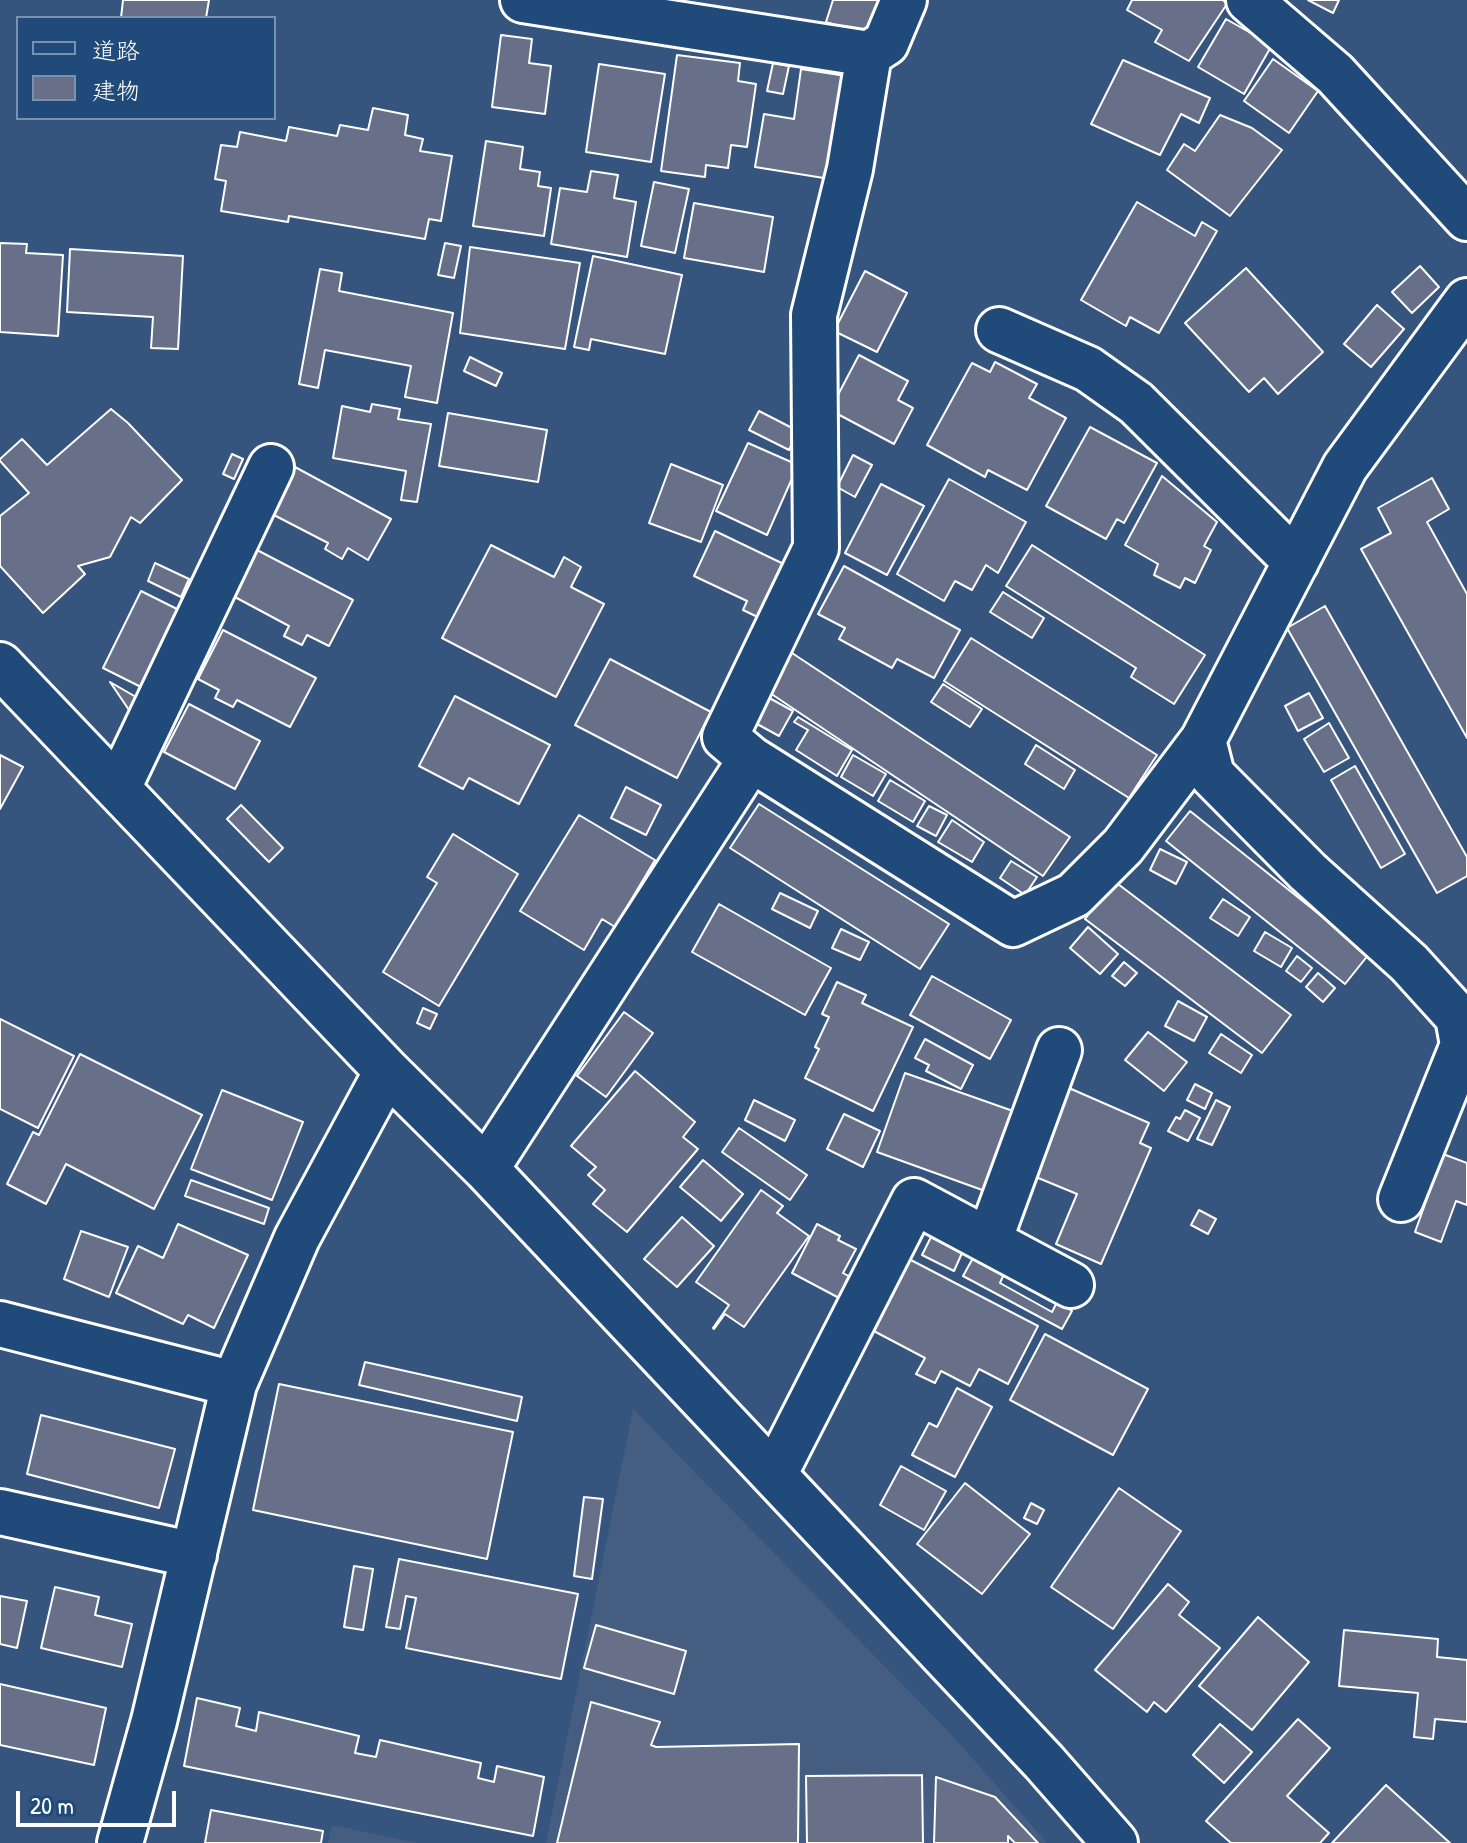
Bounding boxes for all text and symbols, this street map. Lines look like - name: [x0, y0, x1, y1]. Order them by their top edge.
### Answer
- legend: [16, 16, 276, 120]
- text: 道路: [92, 34, 140, 66]
- text: 建物: [92, 74, 140, 106]
- scale bar: [20, 1775, 180, 1825]
- text: 20 m: [30, 1789, 74, 1821]

